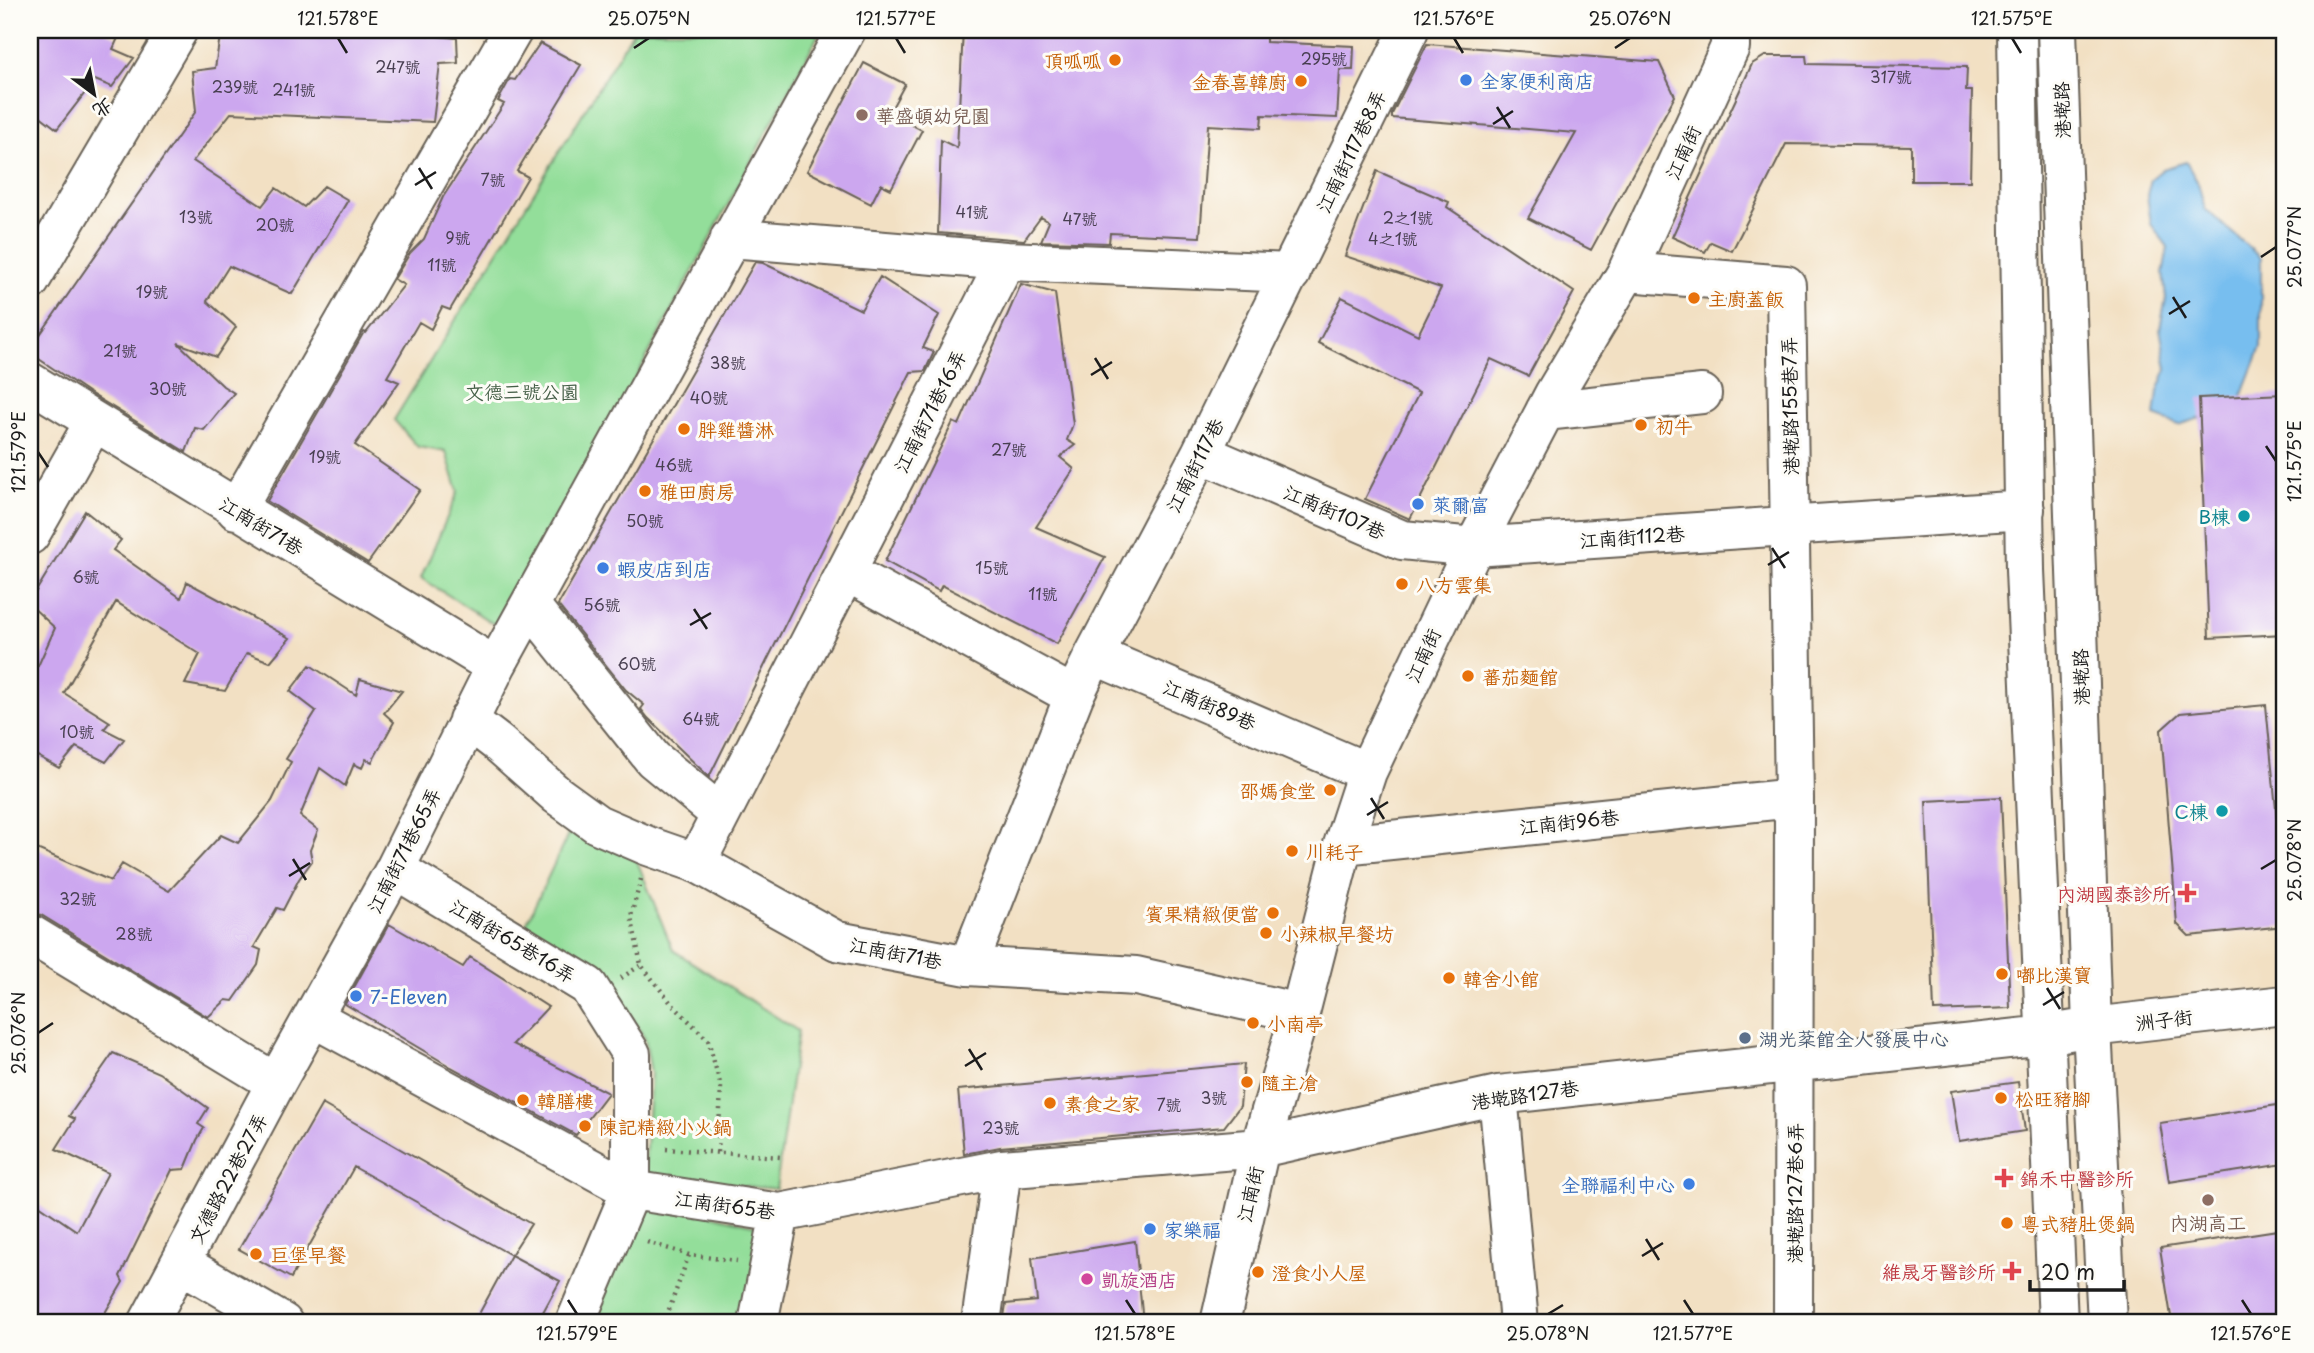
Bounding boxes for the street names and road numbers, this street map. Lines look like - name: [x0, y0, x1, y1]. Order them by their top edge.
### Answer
- street label: 港墘路: [2046, 81, 2076, 139]
- street label: 江南街117巷8弄: [1308, 85, 1392, 217]
- street label: 江南街: [1657, 120, 1707, 184]
- street label: 港墘路155巷7弄: [1774, 336, 1804, 476]
- street label: 江南街71巷16弄: [886, 345, 972, 477]
- street label: 江南街117巷: [1158, 413, 1230, 517]
- street label: 江南街107巷: [1280, 477, 1390, 545]
- street label: 江南街71巷: [215, 489, 309, 561]
- street label: 江南街112巷: [1578, 518, 1686, 554]
- street label: 江南街: [1397, 623, 1447, 687]
- street label: 港墘路: [2065, 648, 2095, 706]
- street label: 江南街89巷: [1159, 672, 1261, 736]
- street label: 江南街71巷65弄: [359, 782, 447, 918]
- street label: 江南街96巷: [1518, 802, 1620, 840]
- street label: 江南街65巷16弄: [445, 891, 581, 989]
- street label: 江南街71巷: [847, 929, 945, 975]
- street label: 洲子街: [2134, 1002, 2194, 1036]
- street label: 港墘路127巷: [1469, 1073, 1581, 1115]
- street label: 文德路22巷27弄: [181, 1108, 273, 1248]
- street label: 港墘路127巷6弄: [1780, 1123, 1808, 1263]
- street label: 江南街: [1229, 1163, 1269, 1225]
- street label: 江南街65巷: [673, 1183, 777, 1225]

